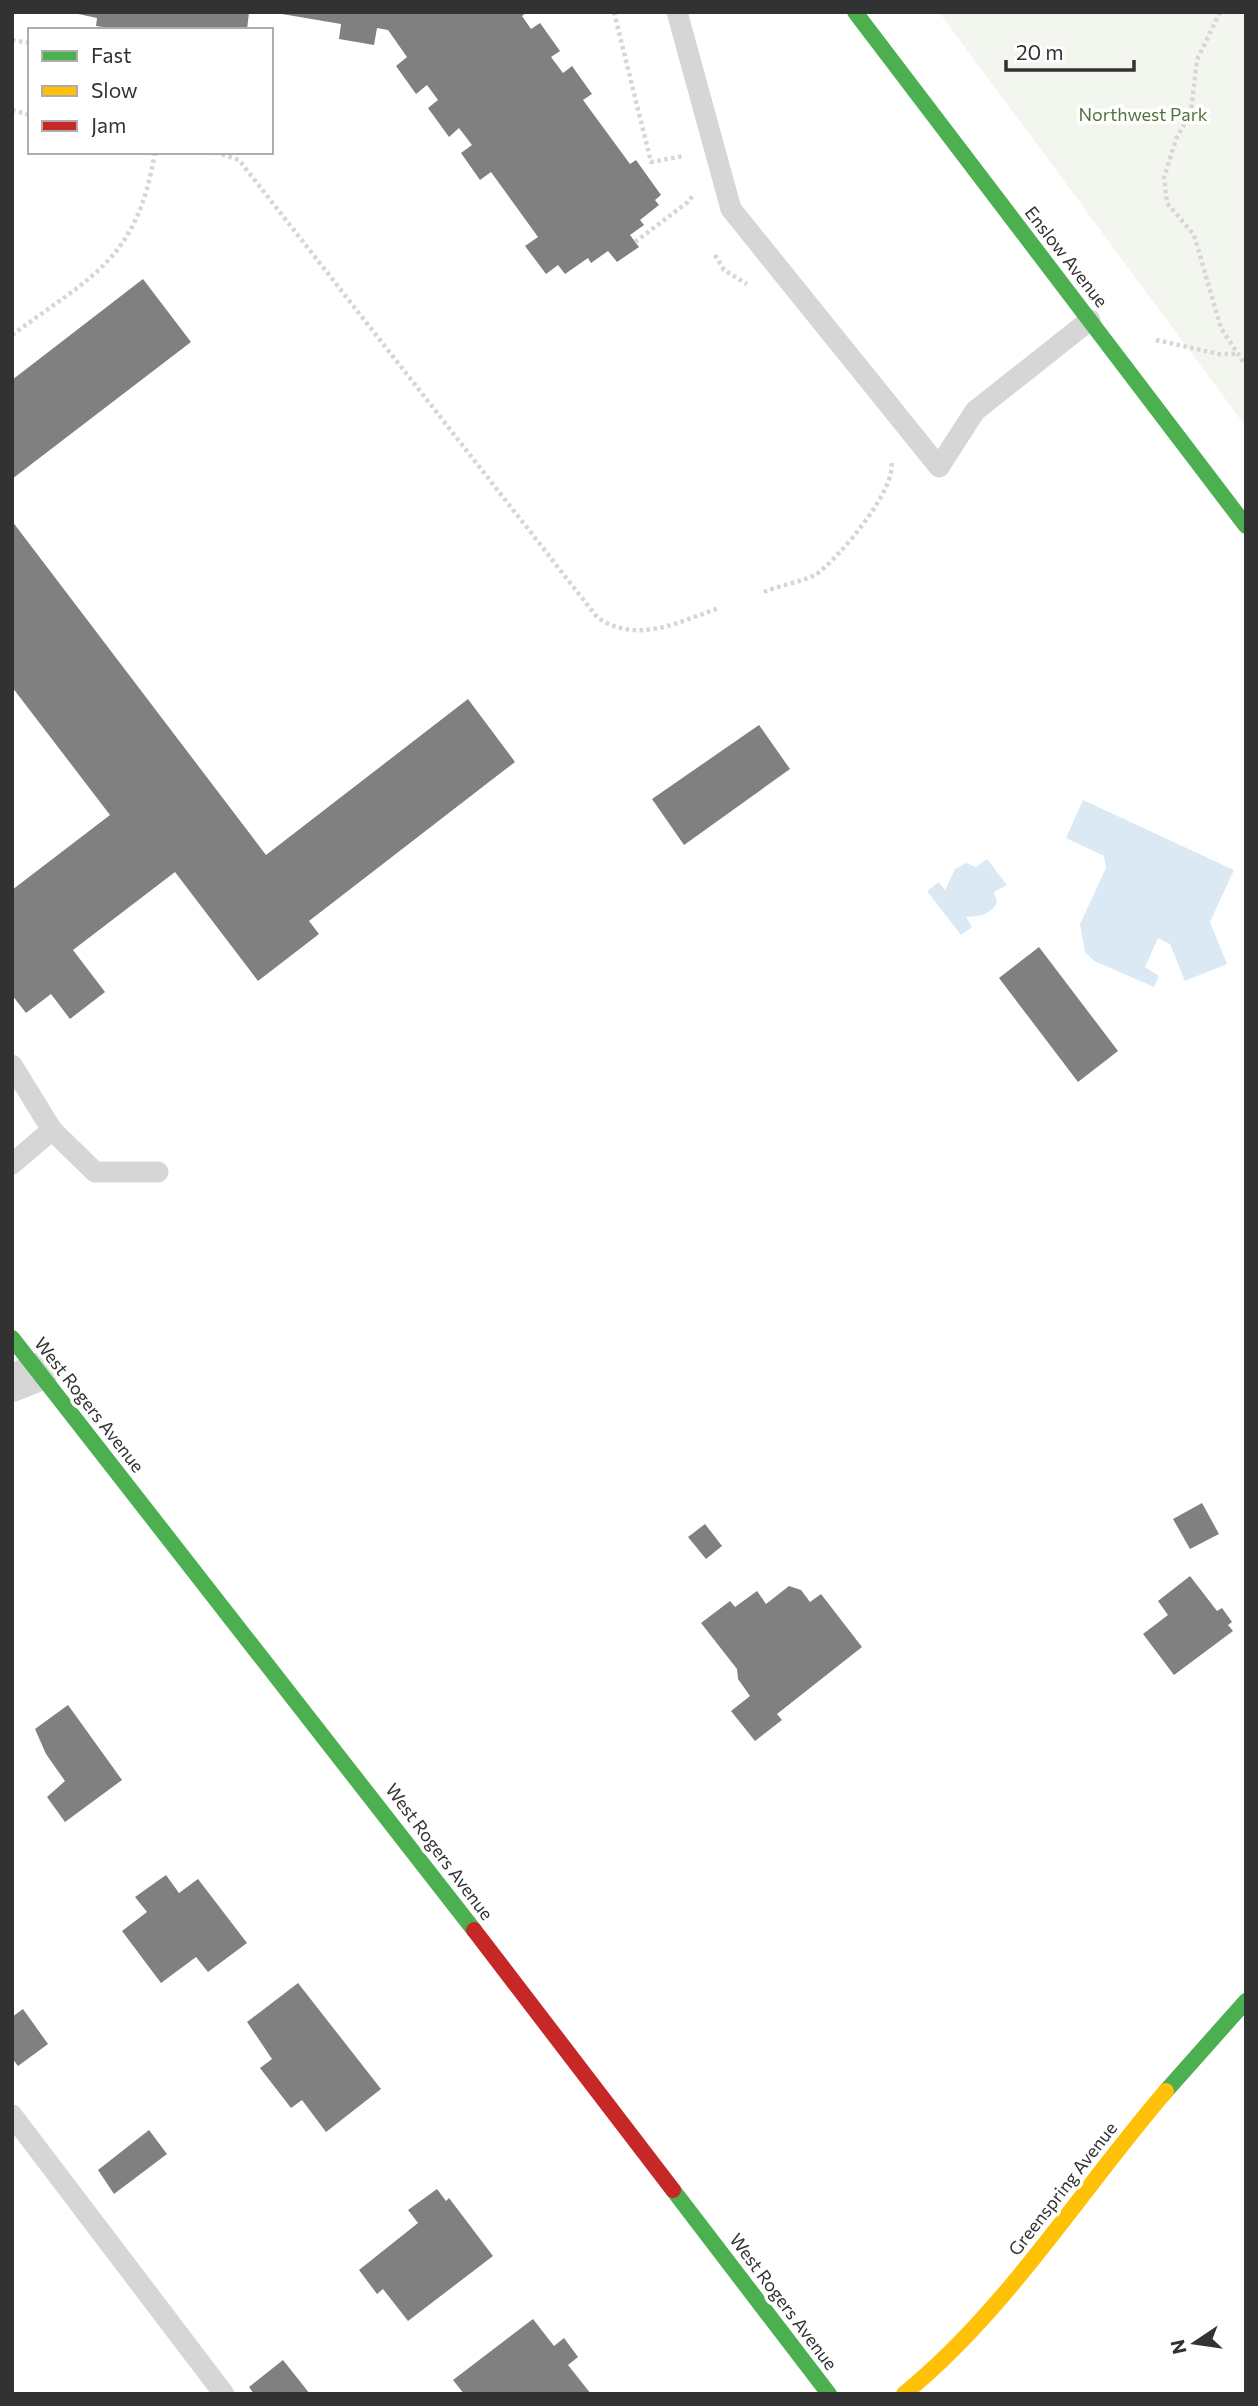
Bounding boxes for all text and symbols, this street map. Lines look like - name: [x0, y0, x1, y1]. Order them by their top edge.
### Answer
- legend: [28, 28, 273, 154]
- scale bar: [1006, 28, 1134, 72]
- text: 20 m: [1016, 39, 1064, 64]
- text: Fast: [91, 42, 132, 67]
- text: Slow: [91, 77, 138, 102]
- park label: Northwest Park: [1078, 103, 1208, 125]
- text: Jam: [91, 112, 126, 137]
- street label: Enslow Avenue: [1021, 202, 1113, 311]
- street label: West Rogers Avenue: [30, 1332, 149, 1476]
- street label: West Rogers Avenue: [381, 1779, 498, 1924]
- street label: Greenspring Avenue: [1003, 2117, 1121, 2260]
- street label: West Rogers Avenue: [725, 2229, 842, 2374]
- north arrow: [1160, 2308, 1230, 2378]
- text: N: [1165, 2337, 1191, 2356]

